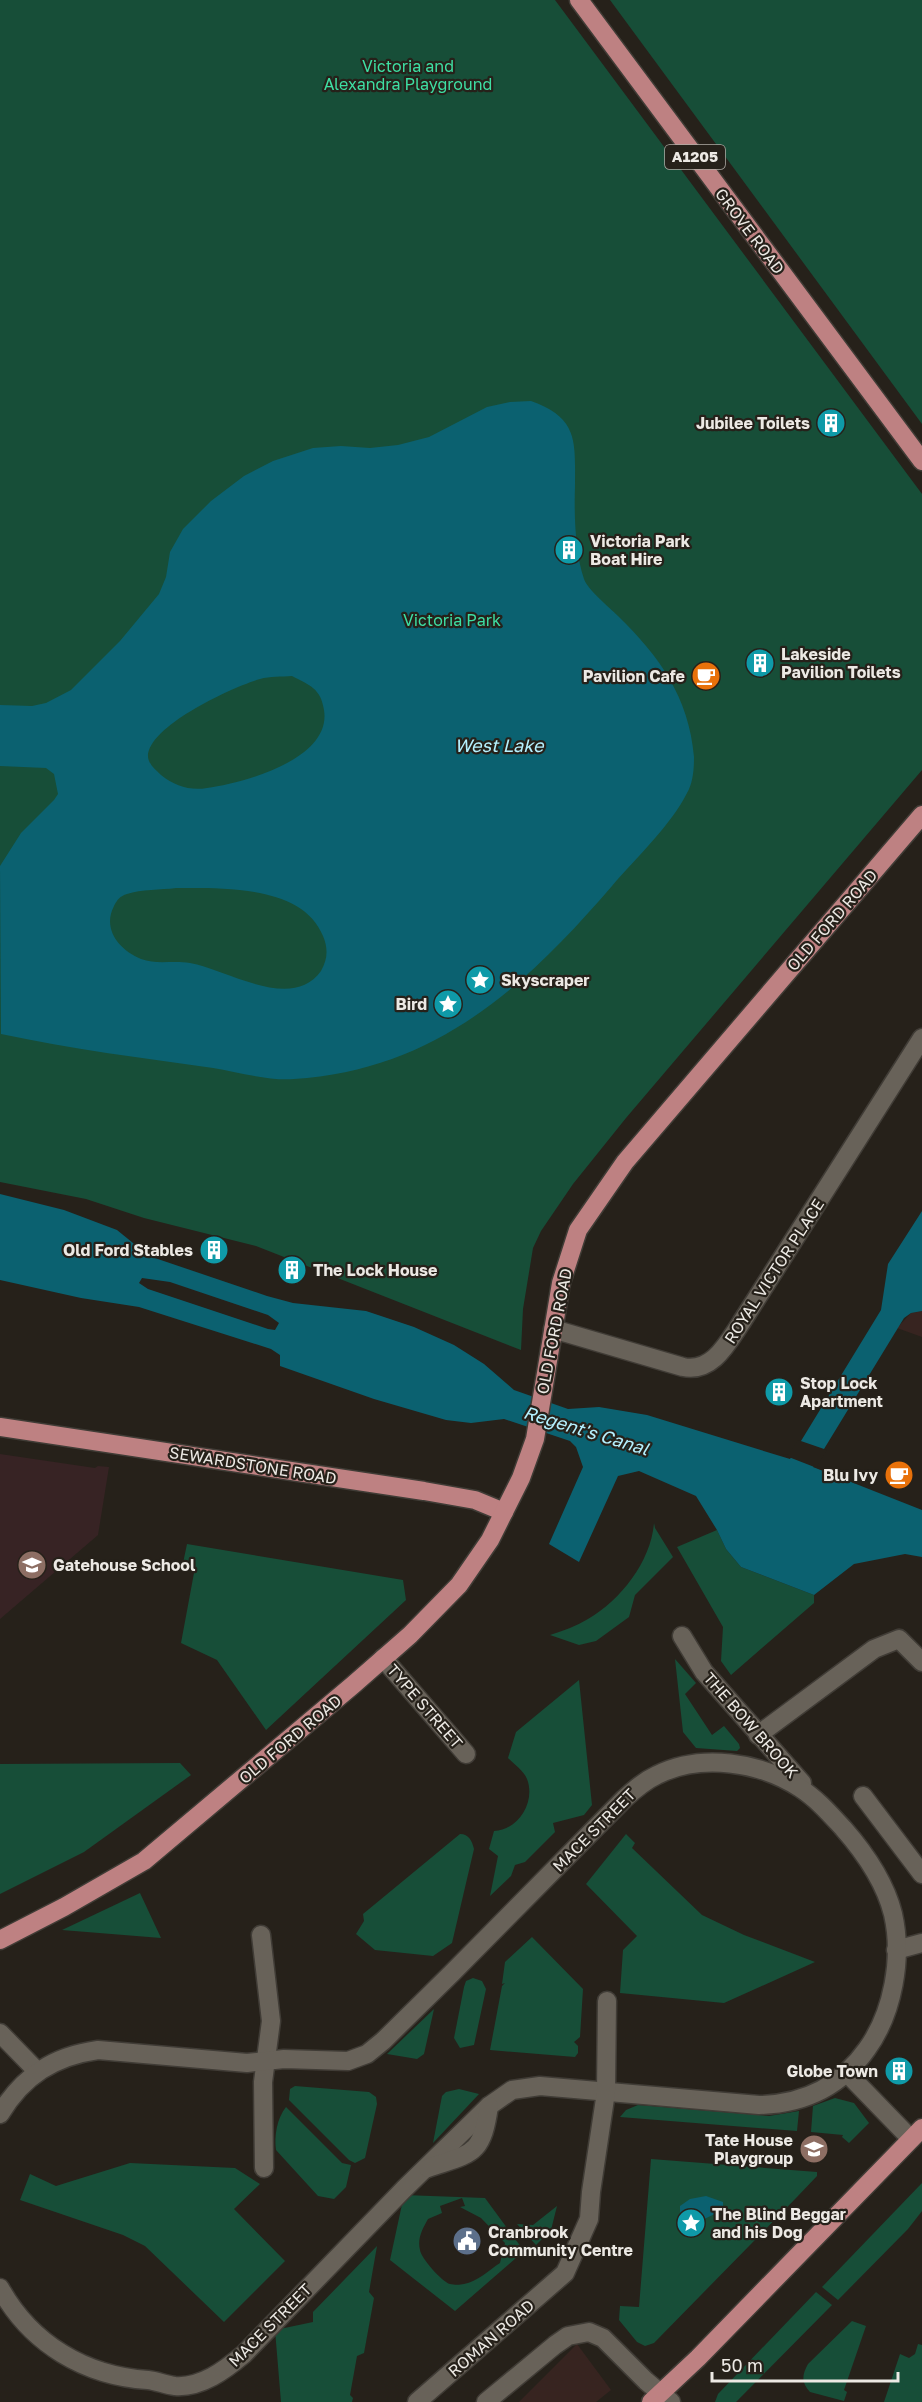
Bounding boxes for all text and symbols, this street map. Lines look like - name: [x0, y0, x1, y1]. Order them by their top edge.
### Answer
- park label: Victoria and Alexandra Playground: [324, 56, 492, 94]
- road number: A1205: [665, 145, 725, 169]
- street label: GROVE ROAD: [711, 184, 789, 278]
- building icon: Jubilee Toilets: [815, 407, 847, 439]
- place label: Jubilee Toilets: [696, 413, 810, 433]
- place label: Victoria Park Boat Hire: [590, 531, 691, 569]
- building icon: Victoria Park Boat Hire: [553, 534, 585, 566]
- park label: Victoria Park: [403, 610, 501, 630]
- place label: Lakeside Pavilion Toilets: [781, 644, 901, 682]
- building icon: Lakeside Pavilion Toilets: [744, 647, 776, 679]
- cafe icon: Pavilion Cafe: [690, 660, 722, 692]
- place label: Pavilion Cafe: [583, 666, 685, 686]
- water label: West Lake: [454, 734, 545, 756]
- street label: OLD FORD ROAD: [783, 865, 881, 975]
- place icon: Skyscraper: [464, 964, 496, 996]
- place label: Skyscraper: [501, 970, 590, 990]
- place icon: Bird: [432, 988, 464, 1020]
- place label: Bird: [395, 994, 427, 1014]
- street label: ROYAL VICTOR PLACE: [720, 1195, 828, 1347]
- building icon: Old Ford Stables: [198, 1234, 230, 1266]
- place label: Old Ford Stables: [63, 1240, 193, 1260]
- building icon: The Lock House: [276, 1254, 308, 1286]
- place label: The Lock House: [313, 1260, 437, 1280]
- street label: OLD FORD ROAD: [532, 1266, 576, 1396]
- place label: Stop Lock Apartment: [800, 1373, 883, 1411]
- building icon: Stop Lock Apartment: [763, 1376, 795, 1408]
- water label: Regent's Canal: [521, 1401, 653, 1460]
- street label: SEWARDSTONE ROAD: [168, 1442, 338, 1488]
- cafe icon: Blu Ivy: [883, 1459, 915, 1491]
- place label: Blu Ivy: [823, 1465, 878, 1485]
- school or university icon: Gatehouse School: [16, 1549, 48, 1581]
- place label: Gatehouse School: [53, 1555, 196, 1575]
- street label: TYPE STREET: [383, 1660, 467, 1752]
- street label: THE BOW BROOK: [700, 1668, 802, 1782]
- street label: OLD FORD ROAD: [235, 1690, 345, 1788]
- street label: MACE STREET: [548, 1784, 640, 1876]
- building icon: Globe Town: [883, 2055, 915, 2087]
- place label: Globe Town: [786, 2061, 878, 2081]
- place label: Tate House Playgroup: [705, 2130, 793, 2168]
- school or university icon: Tate House Playgroup: [798, 2133, 830, 2165]
- place label: The Blind Beggar and his Dog: [712, 2204, 846, 2242]
- place icon: The Blind Beggar and his Dog: [675, 2207, 707, 2239]
- place label: Cranbrook Community Centre: [488, 2222, 633, 2260]
- public building icon: Cranbrook Community Centre: [451, 2225, 483, 2257]
- street label: MACE STREET: [224, 2279, 316, 2371]
- street label: ROMAN ROAD: [444, 2295, 538, 2381]
- scale bar: [712, 2345, 898, 2383]
- text: 50 m: [721, 2354, 763, 2376]

